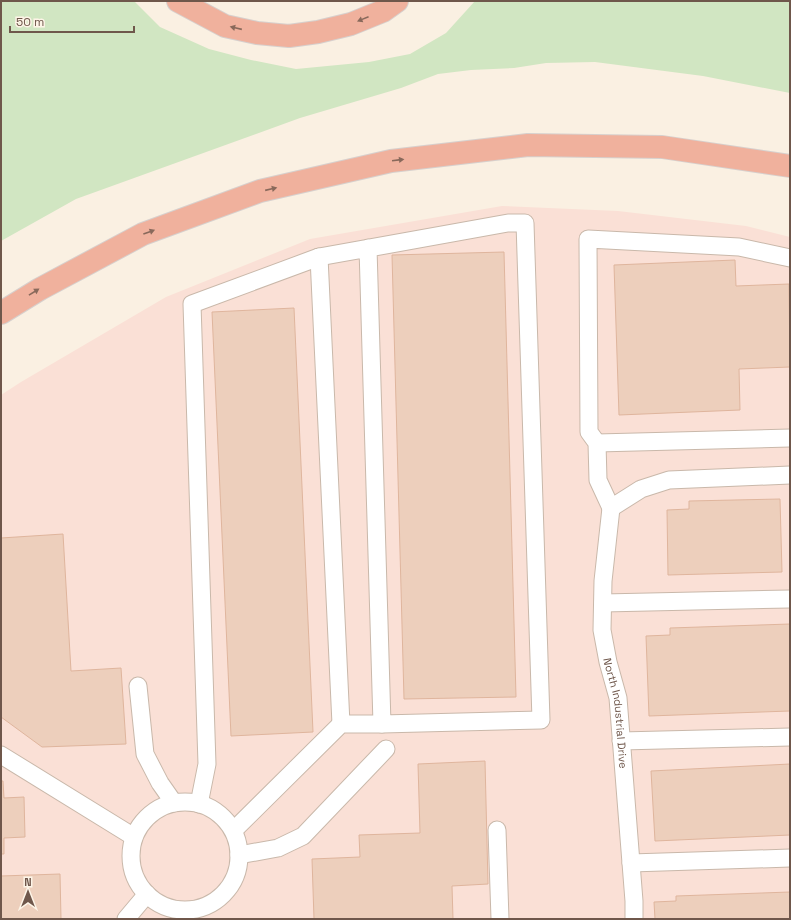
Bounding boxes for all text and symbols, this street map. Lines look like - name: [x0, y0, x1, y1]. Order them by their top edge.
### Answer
- scale bar: [10, 8, 134, 34]
- text: 50 m: [16, 14, 44, 30]
- one-way arrow: [357, 17, 369, 23]
- one-way arrow: [230, 25, 242, 31]
- one-way arrow: [392, 156, 404, 163]
- one-way arrow: [265, 185, 278, 191]
- one-way arrow: [143, 229, 155, 235]
- one-way arrow: [28, 289, 40, 296]
- street label: North Industrial Drive: [600, 657, 631, 769]
- north arrow: [8, 872, 48, 912]
- text: N: [24, 875, 32, 889]

